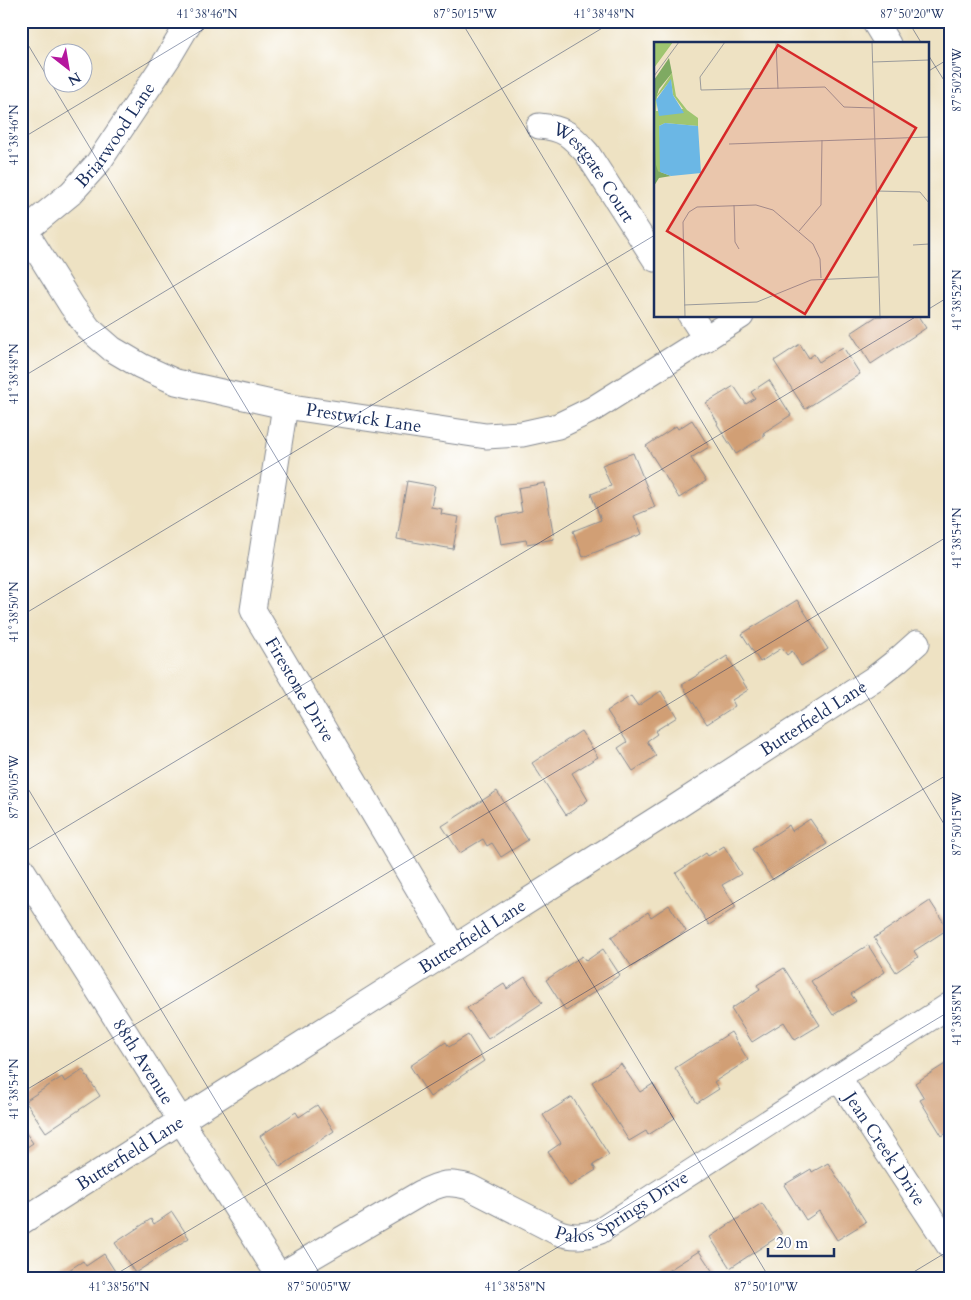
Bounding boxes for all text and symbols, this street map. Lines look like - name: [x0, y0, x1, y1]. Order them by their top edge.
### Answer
- text: 41°38'46"N: [177, 6, 238, 22]
- text: 87°50'15"W: [433, 6, 498, 22]
- text: 41°38'48"N: [574, 6, 635, 22]
- text: 87°50'20"W: [880, 6, 945, 22]
- north arrow: [42, 42, 92, 92]
- inset map: [654, 42, 928, 318]
- text: 87°50'20"W: [949, 47, 965, 112]
- text: N: [64, 67, 85, 90]
- street label: Briarwood Lane: [69, 77, 161, 193]
- text: 41°38'46"N: [6, 104, 22, 165]
- street label: Westgate Court: [548, 116, 641, 227]
- text: 41°38'52"N: [949, 269, 965, 330]
- text: 41°38'48"N: [6, 343, 22, 404]
- street label: Prestwick Lane: [304, 397, 423, 439]
- text: 41°38'54"N: [949, 507, 965, 568]
- text: 41°38'50"N: [6, 581, 22, 642]
- street label: Firestone Drive: [259, 632, 341, 747]
- street label: Butterfield Lane: [755, 674, 872, 762]
- text: 87°50'05"W: [6, 754, 22, 819]
- text: 87°50'15"W: [949, 791, 965, 856]
- street label: Butterfield Lane: [414, 893, 531, 980]
- text: 41°38'58"N: [949, 984, 965, 1045]
- street label: 88th Avenue: [107, 1014, 180, 1109]
- text: 41°38'54"N: [6, 1058, 22, 1119]
- street label: Jean Creek Drive: [837, 1084, 932, 1211]
- street label: Butterfield Lane: [71, 1110, 188, 1196]
- street label: Palos Springs Drive: [552, 1165, 693, 1249]
- scale bar: [768, 1225, 835, 1257]
- text: 20 m: [776, 1233, 808, 1253]
- text: 41°38'56"N: [89, 1279, 150, 1295]
- text: 87°50'05"W: [287, 1279, 352, 1295]
- text: 41°38'58"N: [485, 1279, 546, 1295]
- text: 87°50'10"W: [734, 1279, 799, 1295]

